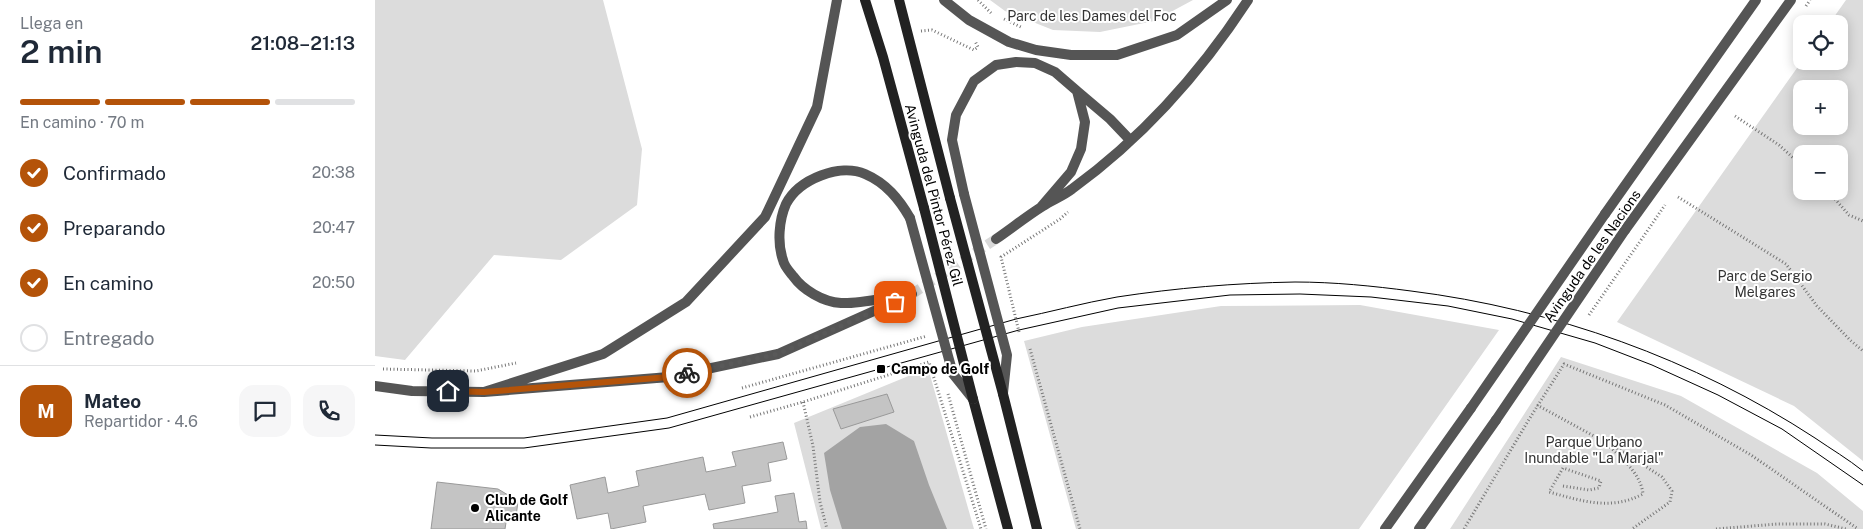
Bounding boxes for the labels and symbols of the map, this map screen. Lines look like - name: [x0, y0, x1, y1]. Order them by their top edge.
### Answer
- park label: Parc de les Dames del Foc: [1007, 8, 1177, 24]
- street label: Avinguda del Pintor Pérez Gil: [902, 102, 966, 288]
- street label: Avinguda de les Nacions: [1540, 187, 1644, 325]
- park label: Parc de Sergio Melgares: [1718, 268, 1813, 300]
- pin: [874, 281, 916, 323]
- courier: [662, 348, 712, 398]
- place label: Campo de Golf: [891, 361, 990, 377]
- marker: Campo de Golf: [875, 363, 887, 375]
- pin: [427, 370, 469, 412]
- park label: Parque Urbano Inundable "La Marjal": [1524, 434, 1664, 466]
- place label: Club de Golf Alicante: [485, 492, 568, 524]
- marker: Club de Golf Alicante: [469, 502, 481, 514]

